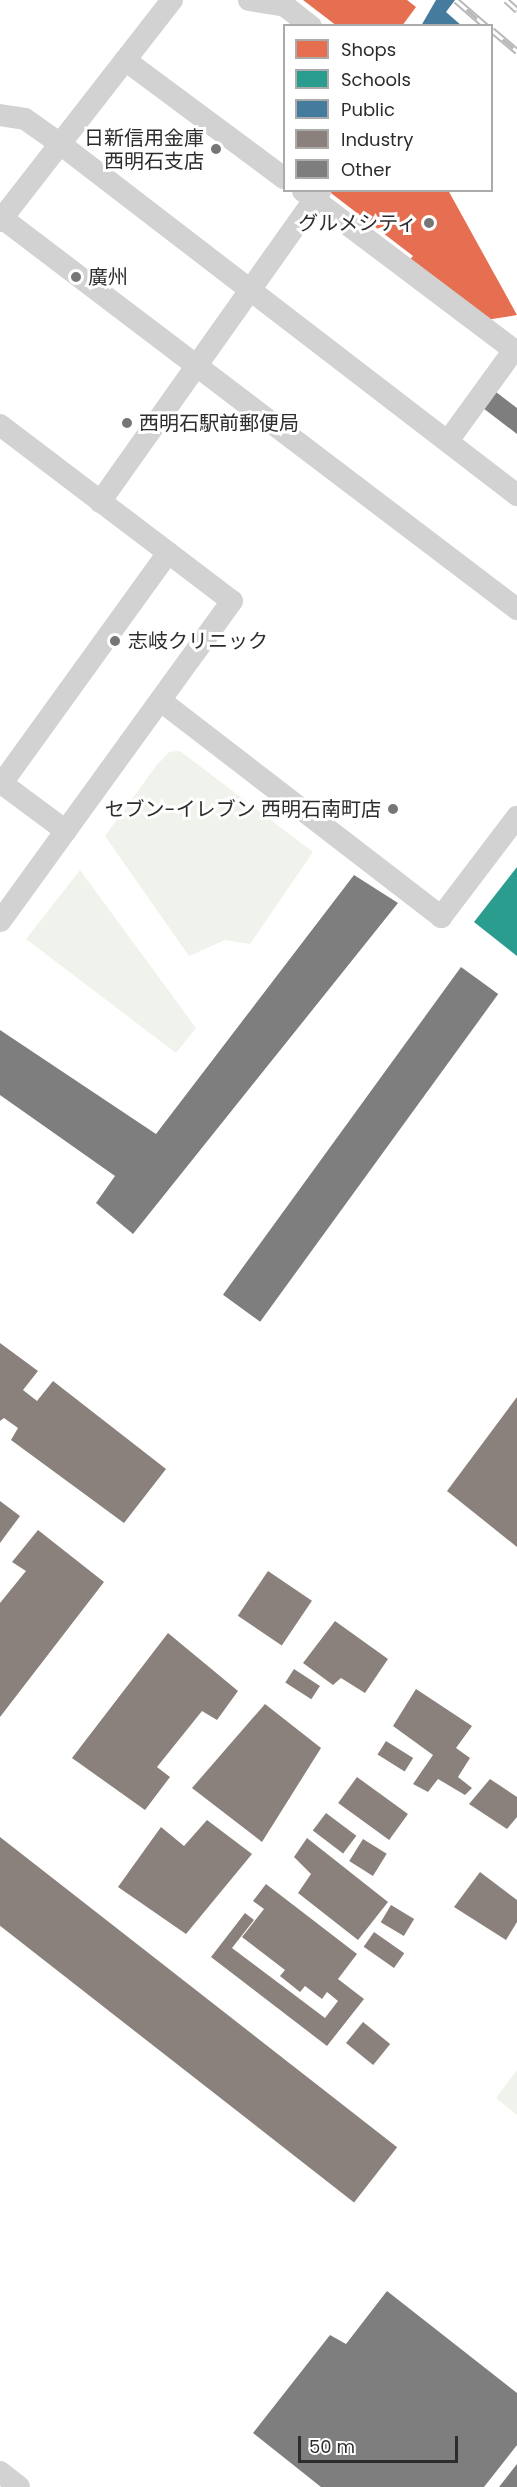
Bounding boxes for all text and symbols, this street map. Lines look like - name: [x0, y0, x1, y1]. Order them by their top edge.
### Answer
- legend: [283, 24, 493, 192]
- text: Shops: [341, 37, 396, 62]
- text: Schools: [341, 67, 411, 92]
- text: Public: [341, 97, 395, 122]
- place label: 日新信用金庫 西明石支店: [84, 126, 204, 173]
- text: Industry: [341, 127, 413, 152]
- marker: 日新信用金庫 西明石支店: [209, 142, 223, 156]
- text: Other: [341, 157, 391, 182]
- place label: グルメシティ: [297, 211, 417, 235]
- marker: グルメシティ: [422, 216, 436, 230]
- place label: 廣州: [88, 265, 128, 289]
- marker: 廣州: [69, 270, 83, 284]
- place label: 西明石駅前郵便局: [139, 411, 299, 435]
- marker: 西明石駅前郵便局: [120, 416, 134, 430]
- place label: 志岐クリニック: [128, 629, 268, 653]
- marker: 志岐クリニック: [106, 632, 124, 650]
- place label: セブン-イレブン 西明石南町店: [105, 797, 381, 821]
- marker: セブン-イレブン 西明石南町店: [386, 802, 400, 816]
- scale bar: [301, 2424, 462, 2462]
- text: 50 m: [309, 2434, 355, 2459]

